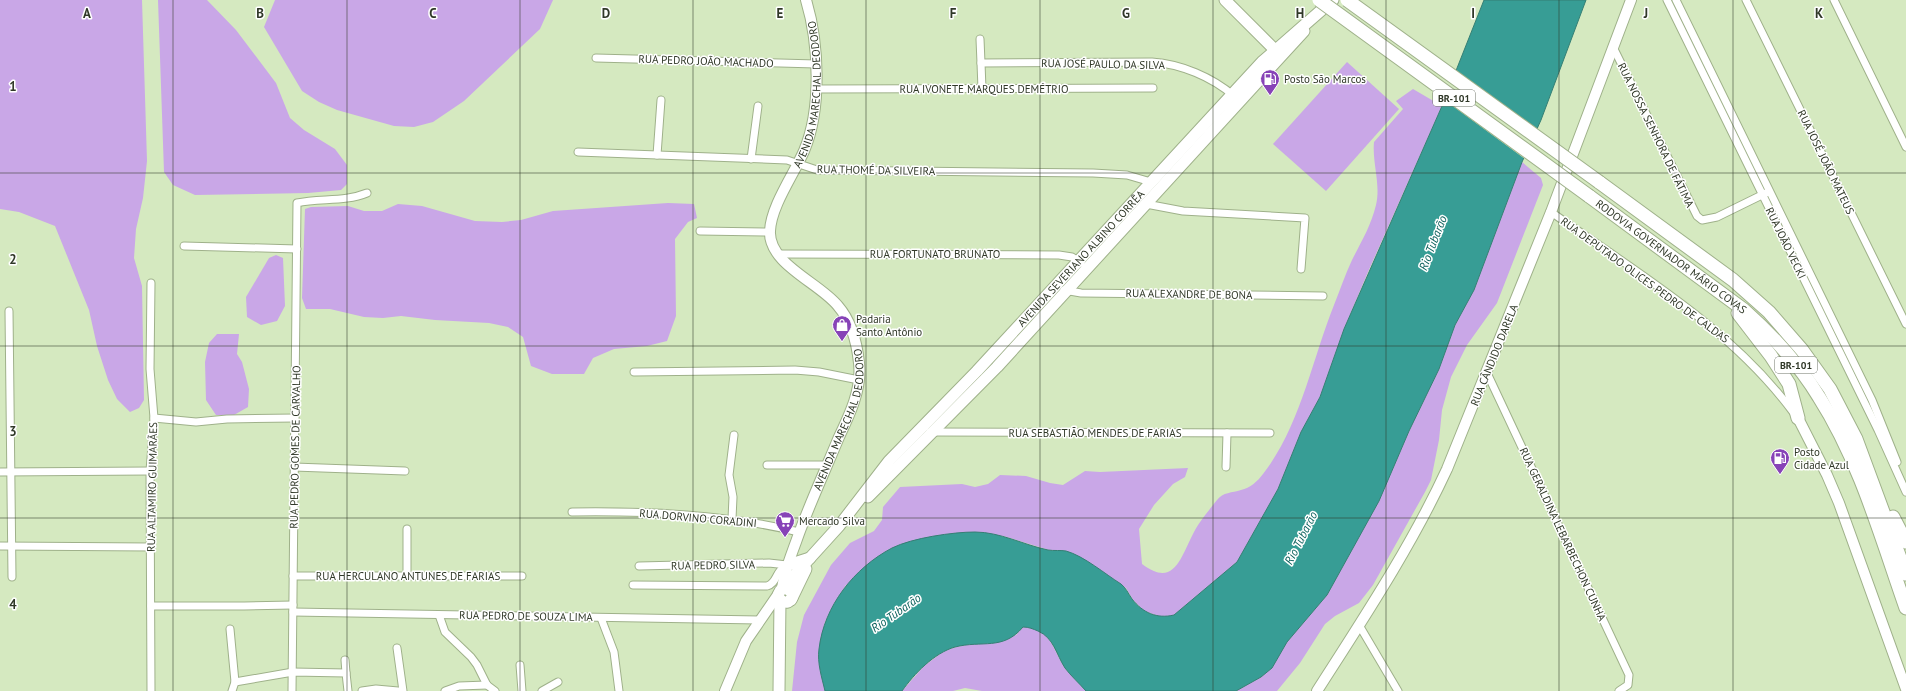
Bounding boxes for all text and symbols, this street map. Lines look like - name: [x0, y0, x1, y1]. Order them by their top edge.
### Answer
- text: A: [83, 5, 91, 22]
- text: B: [256, 5, 264, 22]
- text: C: [429, 5, 437, 22]
- text: D: [602, 5, 610, 22]
- text: E: [777, 5, 784, 22]
- text: F: [950, 5, 957, 22]
- text: G: [1122, 5, 1130, 22]
- text: H: [1296, 5, 1304, 22]
- text: I: [1471, 5, 1475, 22]
- text: J: [1643, 5, 1648, 22]
- text: K: [1815, 5, 1823, 22]
- street label: AVENIDA MARECHAL DEODORO: [790, 20, 824, 170]
- street label: RUA PEDRO JOÃO MACHADO: [638, 52, 774, 70]
- street label: RUA JOSÉ PAULO DA SILVA: [1041, 56, 1166, 72]
- street label: RUA NOSSA SENHORA DE FÁTIMA: [1615, 60, 1697, 210]
- fuel station icon: Posto São Marcos: [1259, 68, 1281, 96]
- place label: Posto São Marcos: [1284, 72, 1366, 86]
- text: 1: [9, 78, 17, 95]
- street label: RUA IVONETE MARQUES DEMÉTRIO: [899, 82, 1069, 96]
- road number: BR-101: [1433, 90, 1475, 106]
- street label: RUA JOSÉ JOÃO MATEUS: [1795, 107, 1857, 217]
- street label: RUA THOMÉ DA SILVEIRA: [817, 162, 936, 178]
- street label: AVENIDA SEVERIANO ALBINO CORRÊA: [1015, 187, 1148, 330]
- street label: RODOVIA GOVERNADOR MÁRIO COVAS: [1593, 196, 1749, 317]
- street label: RUA JOÃO VECKI: [1763, 205, 1809, 281]
- water label: Rio Tubarão: [1415, 213, 1450, 272]
- street label: RUA DEPUTADO OLICES PEDRO DE CALDAS: [1558, 214, 1732, 346]
- street label: RUA FORTUNATO BRUNATO: [870, 247, 1000, 261]
- text: 2: [9, 251, 17, 268]
- street label: RUA ALEXANDRE DE BONA: [1125, 286, 1253, 302]
- street label: RUA CÂNDIDO DARELA: [1467, 302, 1521, 408]
- place label: Padaria Santo Antônio: [856, 312, 922, 339]
- shop icon: Padaria Santo Antônio: [831, 314, 853, 342]
- street label: AVENIDA MARECHAL DEODORO: [810, 348, 867, 493]
- road number: BR-101: [1775, 357, 1817, 373]
- street label: RUA PEDRO GOMES DE CARVALHO: [287, 365, 303, 529]
- street label: RUA ALTAMIRO GUIMARÃES: [144, 422, 160, 552]
- text: 3: [9, 423, 17, 440]
- street label: RUA SEBASTIÃO MENDES DE FARIAS: [1008, 426, 1182, 440]
- street label: RUA GERALDINA LEBARBECHON CUNHA: [1517, 445, 1610, 624]
- place label: Posto Cidade Azul: [1794, 445, 1850, 472]
- fuel station icon: Posto Cidade Azul: [1769, 447, 1791, 475]
- street label: RUA DORVINO CORADINI: [639, 506, 757, 530]
- water label: Rio Tubarão: [1281, 509, 1320, 567]
- supermarket icon: Mercado Silva: [774, 510, 796, 538]
- place label: Mercado Silva: [799, 514, 865, 528]
- street label: RUA PEDRO SILVA: [671, 557, 756, 573]
- street label: RUA HERCULANO ANTUNES DE FARIAS: [316, 569, 500, 583]
- water label: Rio Tubarão: [868, 590, 924, 635]
- text: 4: [9, 596, 17, 613]
- street label: RUA PEDRO DE SOUZA LIMA: [459, 608, 594, 624]

